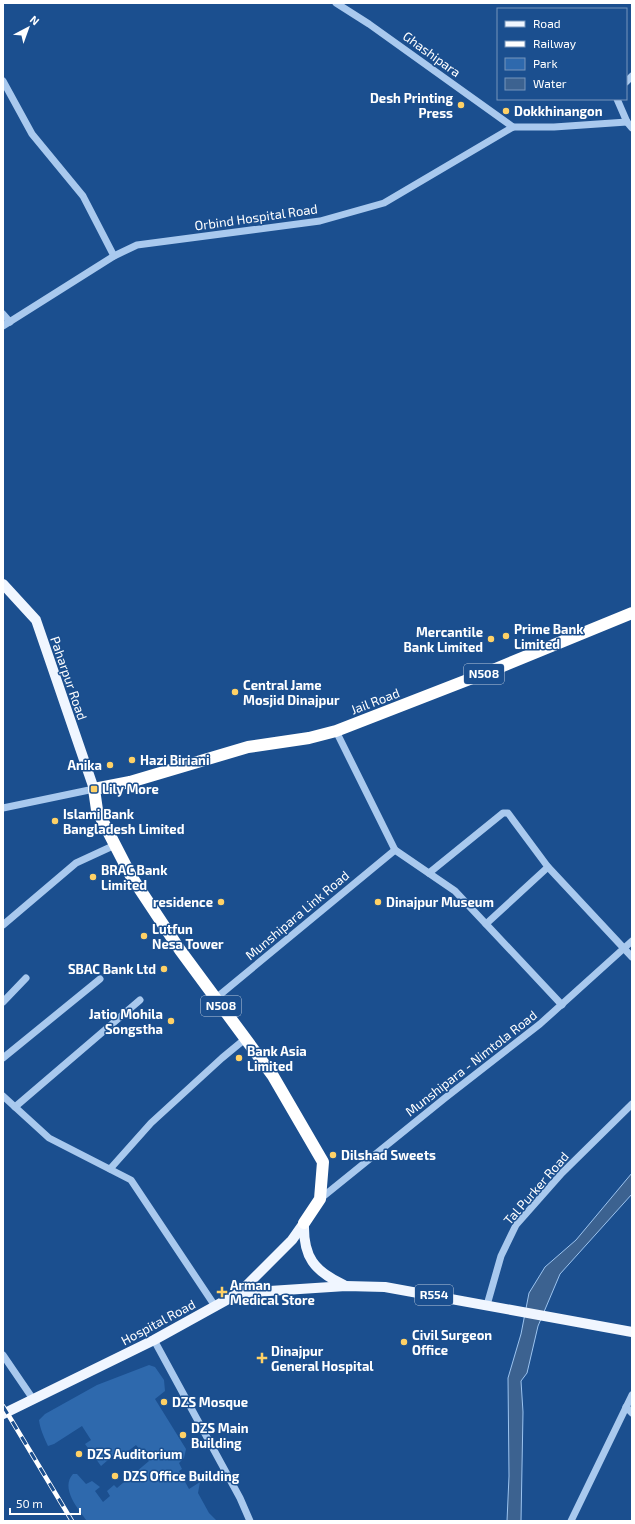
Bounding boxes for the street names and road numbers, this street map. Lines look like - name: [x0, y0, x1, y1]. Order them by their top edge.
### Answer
- street label: Ghashipara: [400, 28, 464, 80]
- street label: Orbind Hospital Road: [193, 200, 319, 234]
- street label: Paharpur Road: [47, 634, 91, 722]
- road number: N508: [464, 664, 504, 684]
- street label: Jail Road: [348, 684, 402, 718]
- street label: Munshipara Link Road: [242, 867, 352, 963]
- road number: N508: [201, 996, 241, 1016]
- street label: Munshipara - Nimtola Road: [402, 1007, 540, 1119]
- street label: Tal Purker Road: [500, 1148, 572, 1228]
- road number: R554: [415, 1285, 453, 1305]
- street label: Hospital Road: [118, 1296, 198, 1348]

